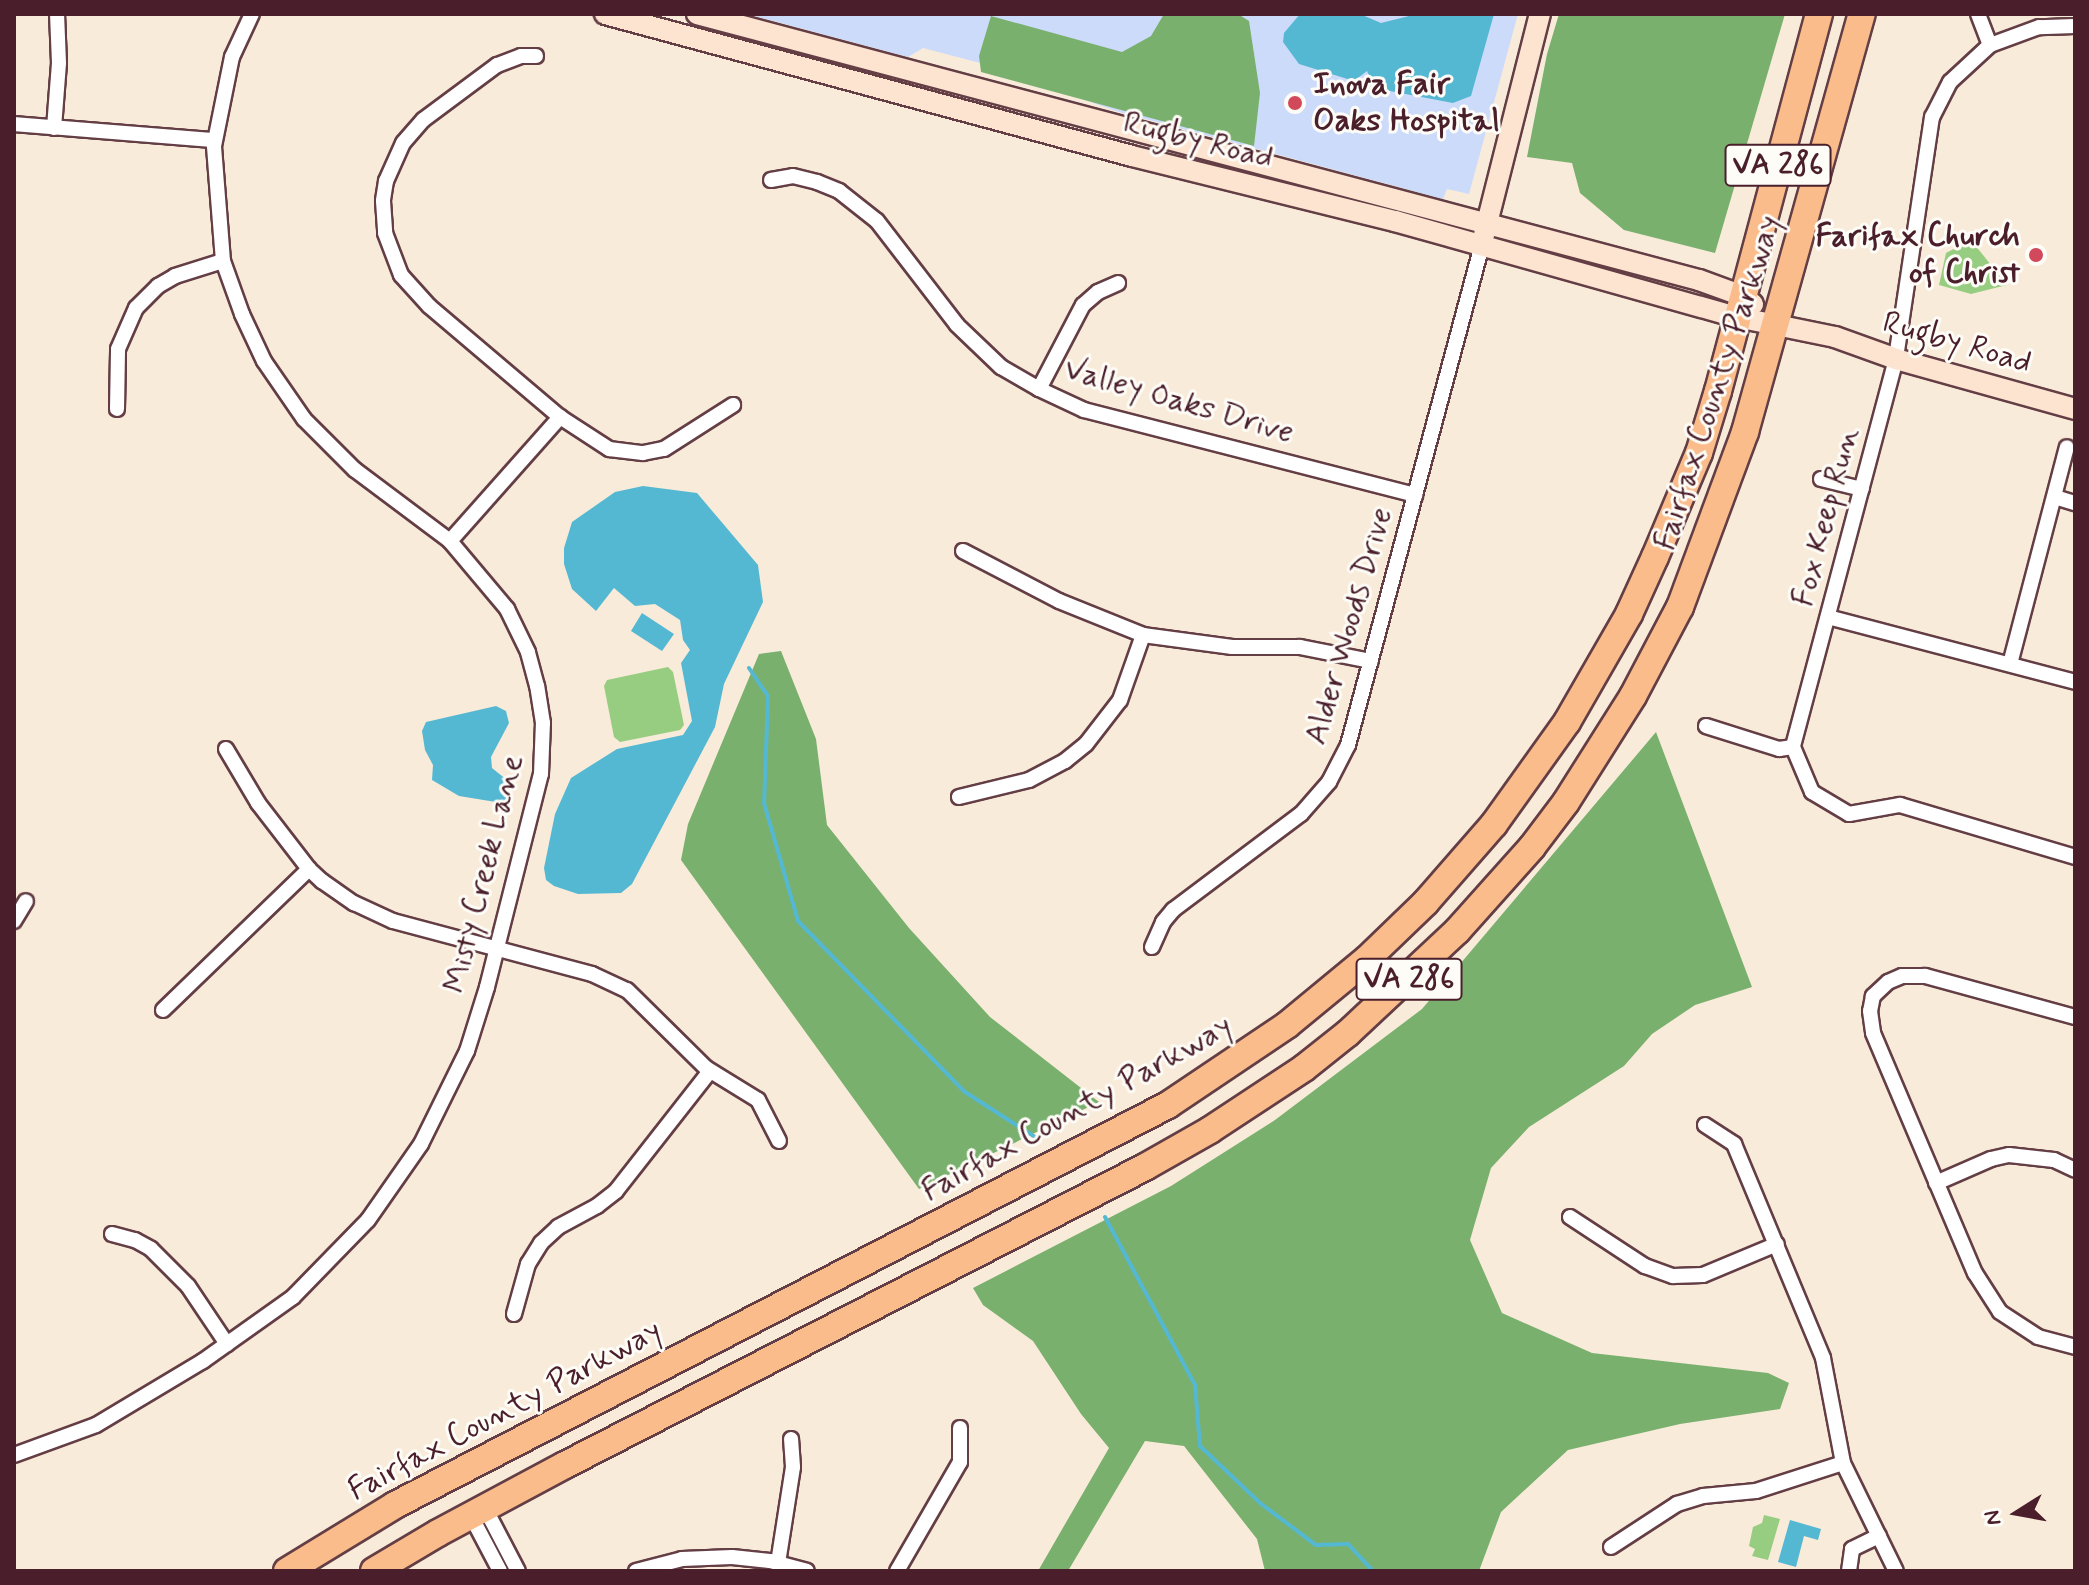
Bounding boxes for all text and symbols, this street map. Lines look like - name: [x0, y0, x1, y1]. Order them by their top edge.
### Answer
- place label: Inova Fair Oaks Hospital: [1313, 66, 1503, 141]
- marker: Inova Fair Oaks Hospital: [1284, 92, 1306, 114]
- street label: Rugby Road: [1119, 104, 1277, 178]
- road number: VA 286: [1724, 139, 1832, 191]
- street label: Fairfax County Parkway: [1648, 218, 1788, 548]
- place label: Farifax Church of Christ: [1807, 218, 2020, 293]
- marker: Farifax Church of Christ: [2027, 246, 2045, 264]
- street label: Rugby Road: [1878, 303, 2036, 383]
- street label: Valley Oaks Drive: [1060, 350, 1298, 452]
- street label: Fox Keep Run: [1784, 424, 1868, 610]
- street label: Alder Woods Drive: [1297, 503, 1401, 749]
- street label: Misty Creek Lane: [437, 754, 531, 994]
- road number: VA 286: [1355, 953, 1463, 1005]
- street label: Fairfax County Parkway: [921, 1011, 1233, 1207]
- street label: Fairfax County Parkway: [348, 1316, 662, 1506]
- north arrow: [1977, 1473, 2057, 1553]
- text: N: [1978, 1508, 2009, 1527]

